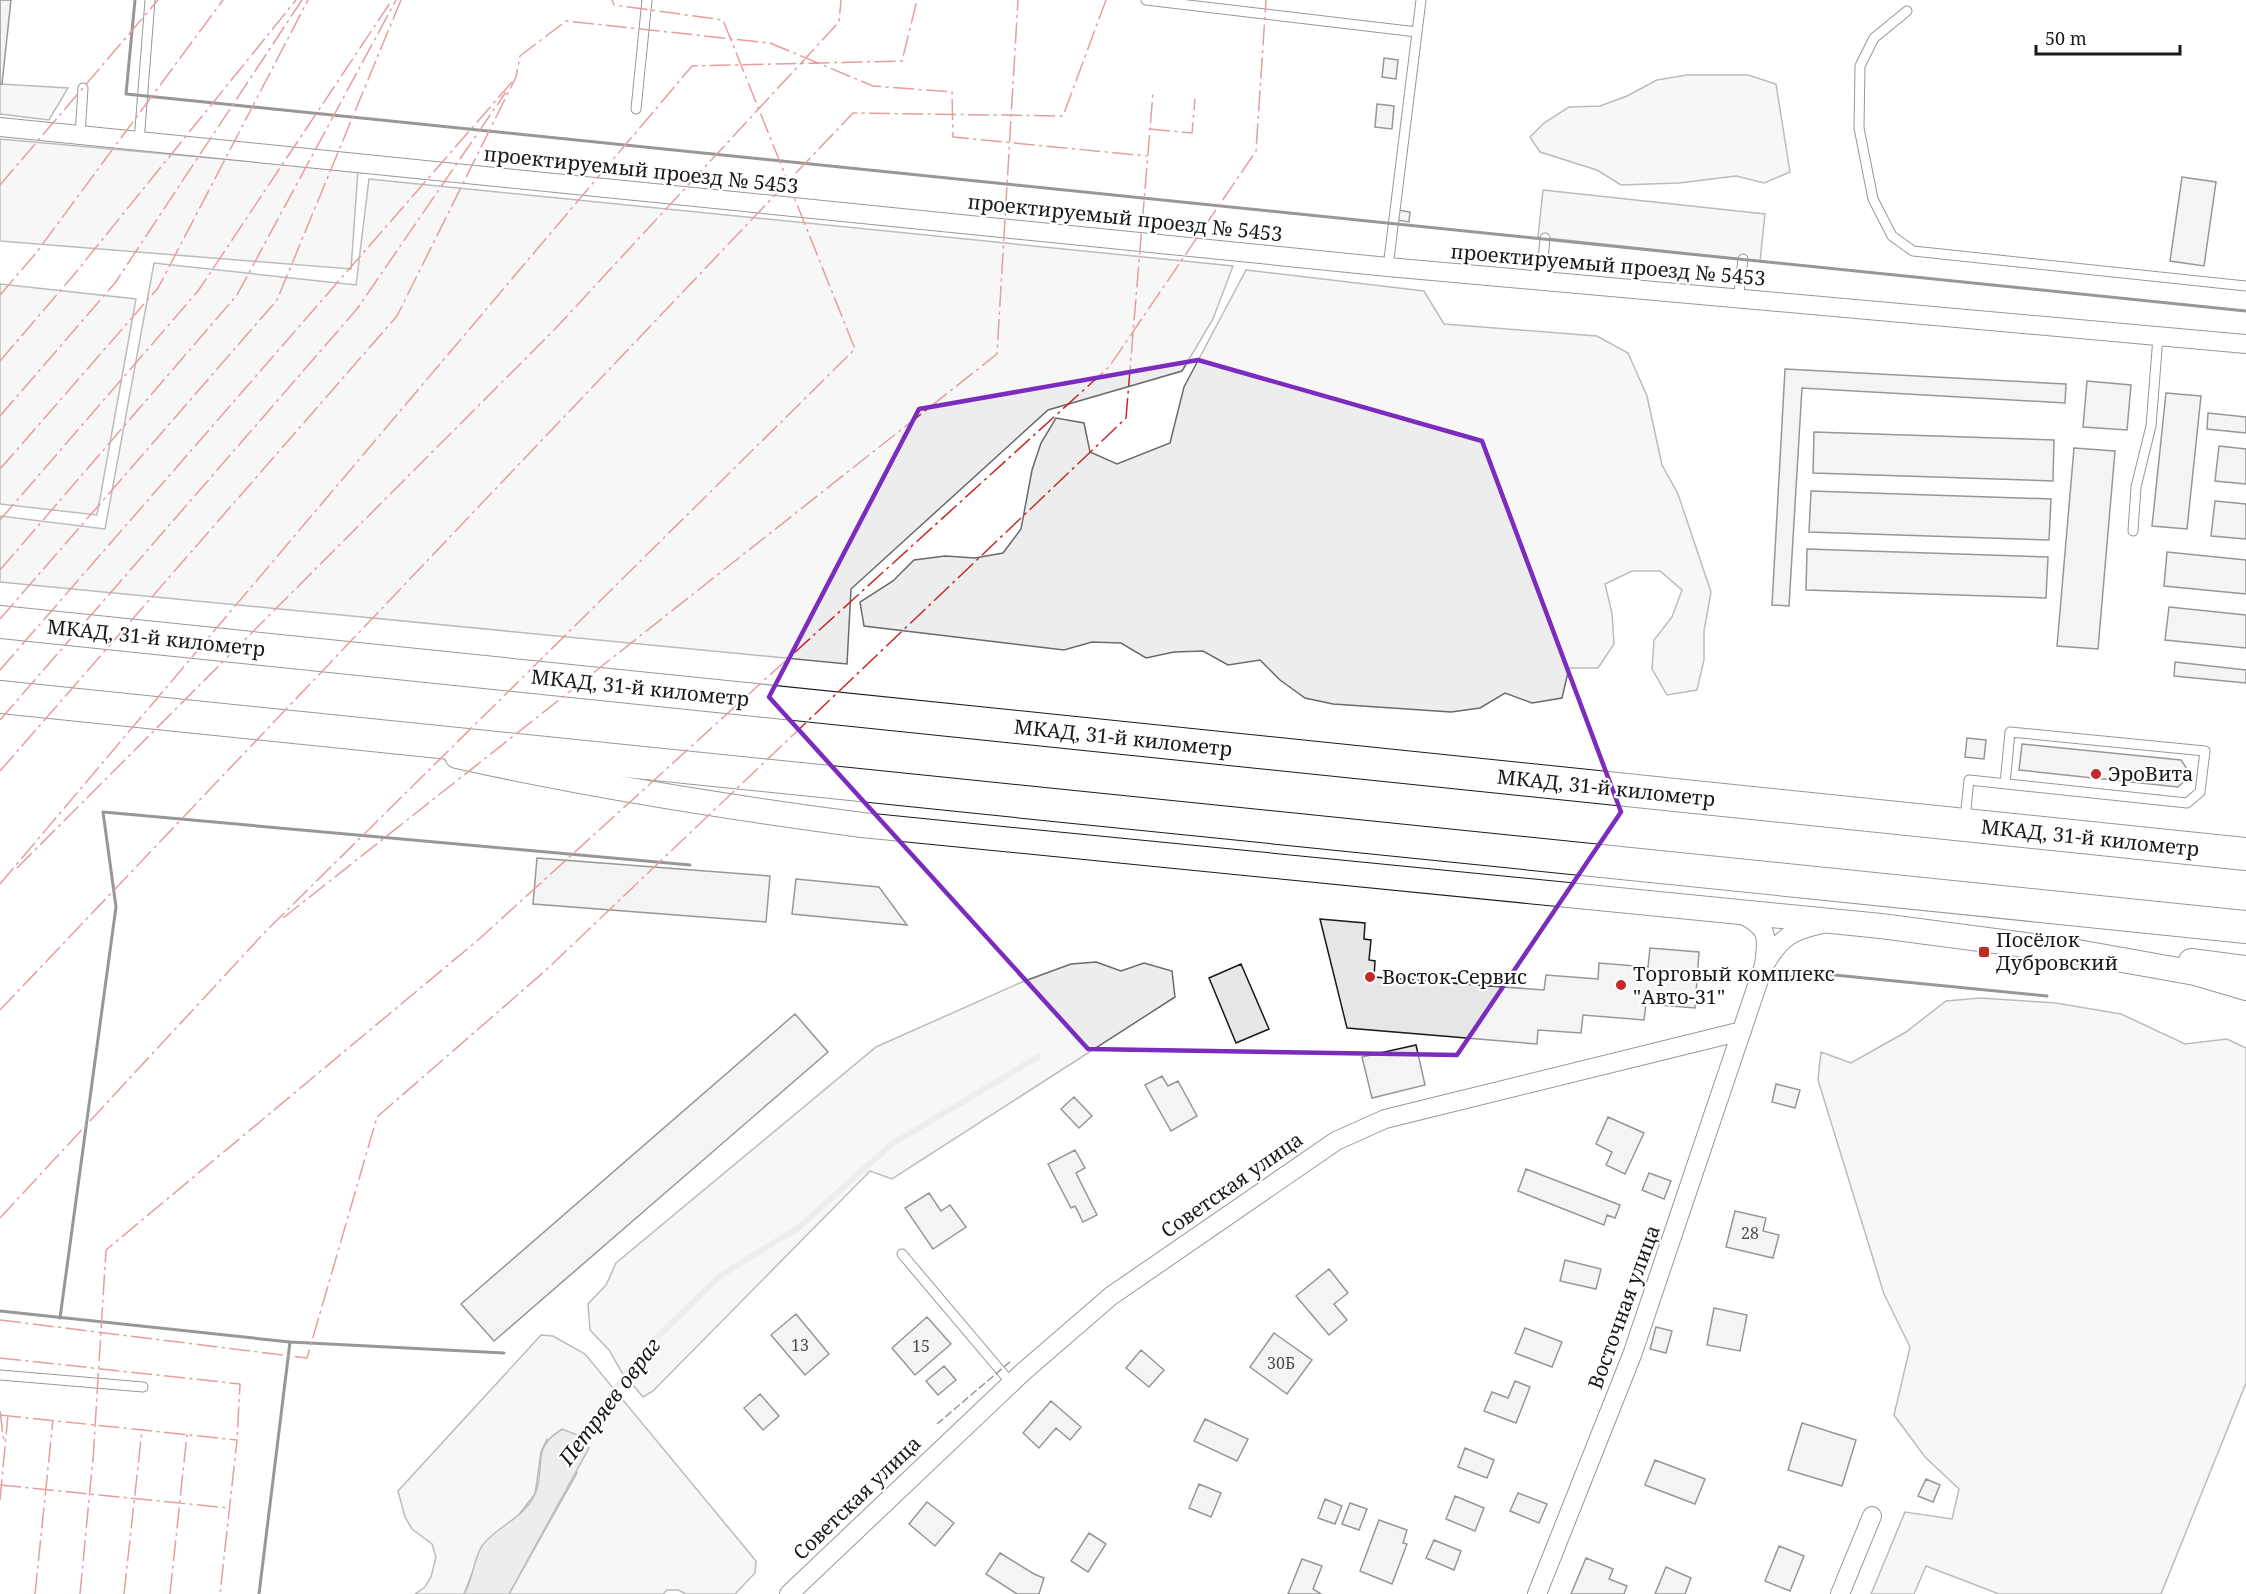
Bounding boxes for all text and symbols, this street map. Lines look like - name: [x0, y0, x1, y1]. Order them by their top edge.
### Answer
- scale bar: [2036, 18, 2180, 56]
- text: 50 m: [2045, 26, 2087, 50]
- street label: проектируемый проезд № 5453: [482, 140, 800, 199]
- street label: проектируемый проезд № 5453: [966, 188, 1284, 247]
- street label: проектируемый проезд № 5453: [1449, 237, 1767, 292]
- street label: МКАД, 31-й километр: [46, 613, 266, 662]
- street label: МКАД, 31-й километр: [530, 663, 750, 712]
- street label: МКАД, 31-й километр: [1013, 713, 1233, 762]
- place label: ЭроВита: [2108, 760, 2193, 787]
- street label: МКАД, 31-й километр: [1496, 763, 1716, 812]
- marker: ЭроВита: [2089, 767, 2103, 781]
- street label: МКАД, 31-й километр: [1980, 813, 2200, 862]
- place label: Посёлок Дубровский: [1996, 926, 2118, 976]
- marker: Посёлок Дубровский: [1977, 945, 1991, 959]
- place label: Торговый комплекс "Авто-31": [1633, 960, 1835, 1010]
- place label: Восток-Сервис: [1382, 963, 1527, 990]
- marker: Восток-Сервис: [1363, 970, 1377, 984]
- marker: Торговый комплекс "Авто-31": [1614, 978, 1628, 992]
- street label: Советская улица: [1155, 1125, 1308, 1244]
- street label: Восточная улица: [1581, 1221, 1666, 1392]
- house number: 28: [1741, 1222, 1759, 1244]
- water label: Петряев овраг: [551, 1331, 667, 1472]
- house number: 13: [791, 1334, 809, 1356]
- house number: 15: [912, 1335, 930, 1357]
- house number: 30Б: [1267, 1352, 1295, 1374]
- street label: Советская улица: [787, 1430, 926, 1566]

